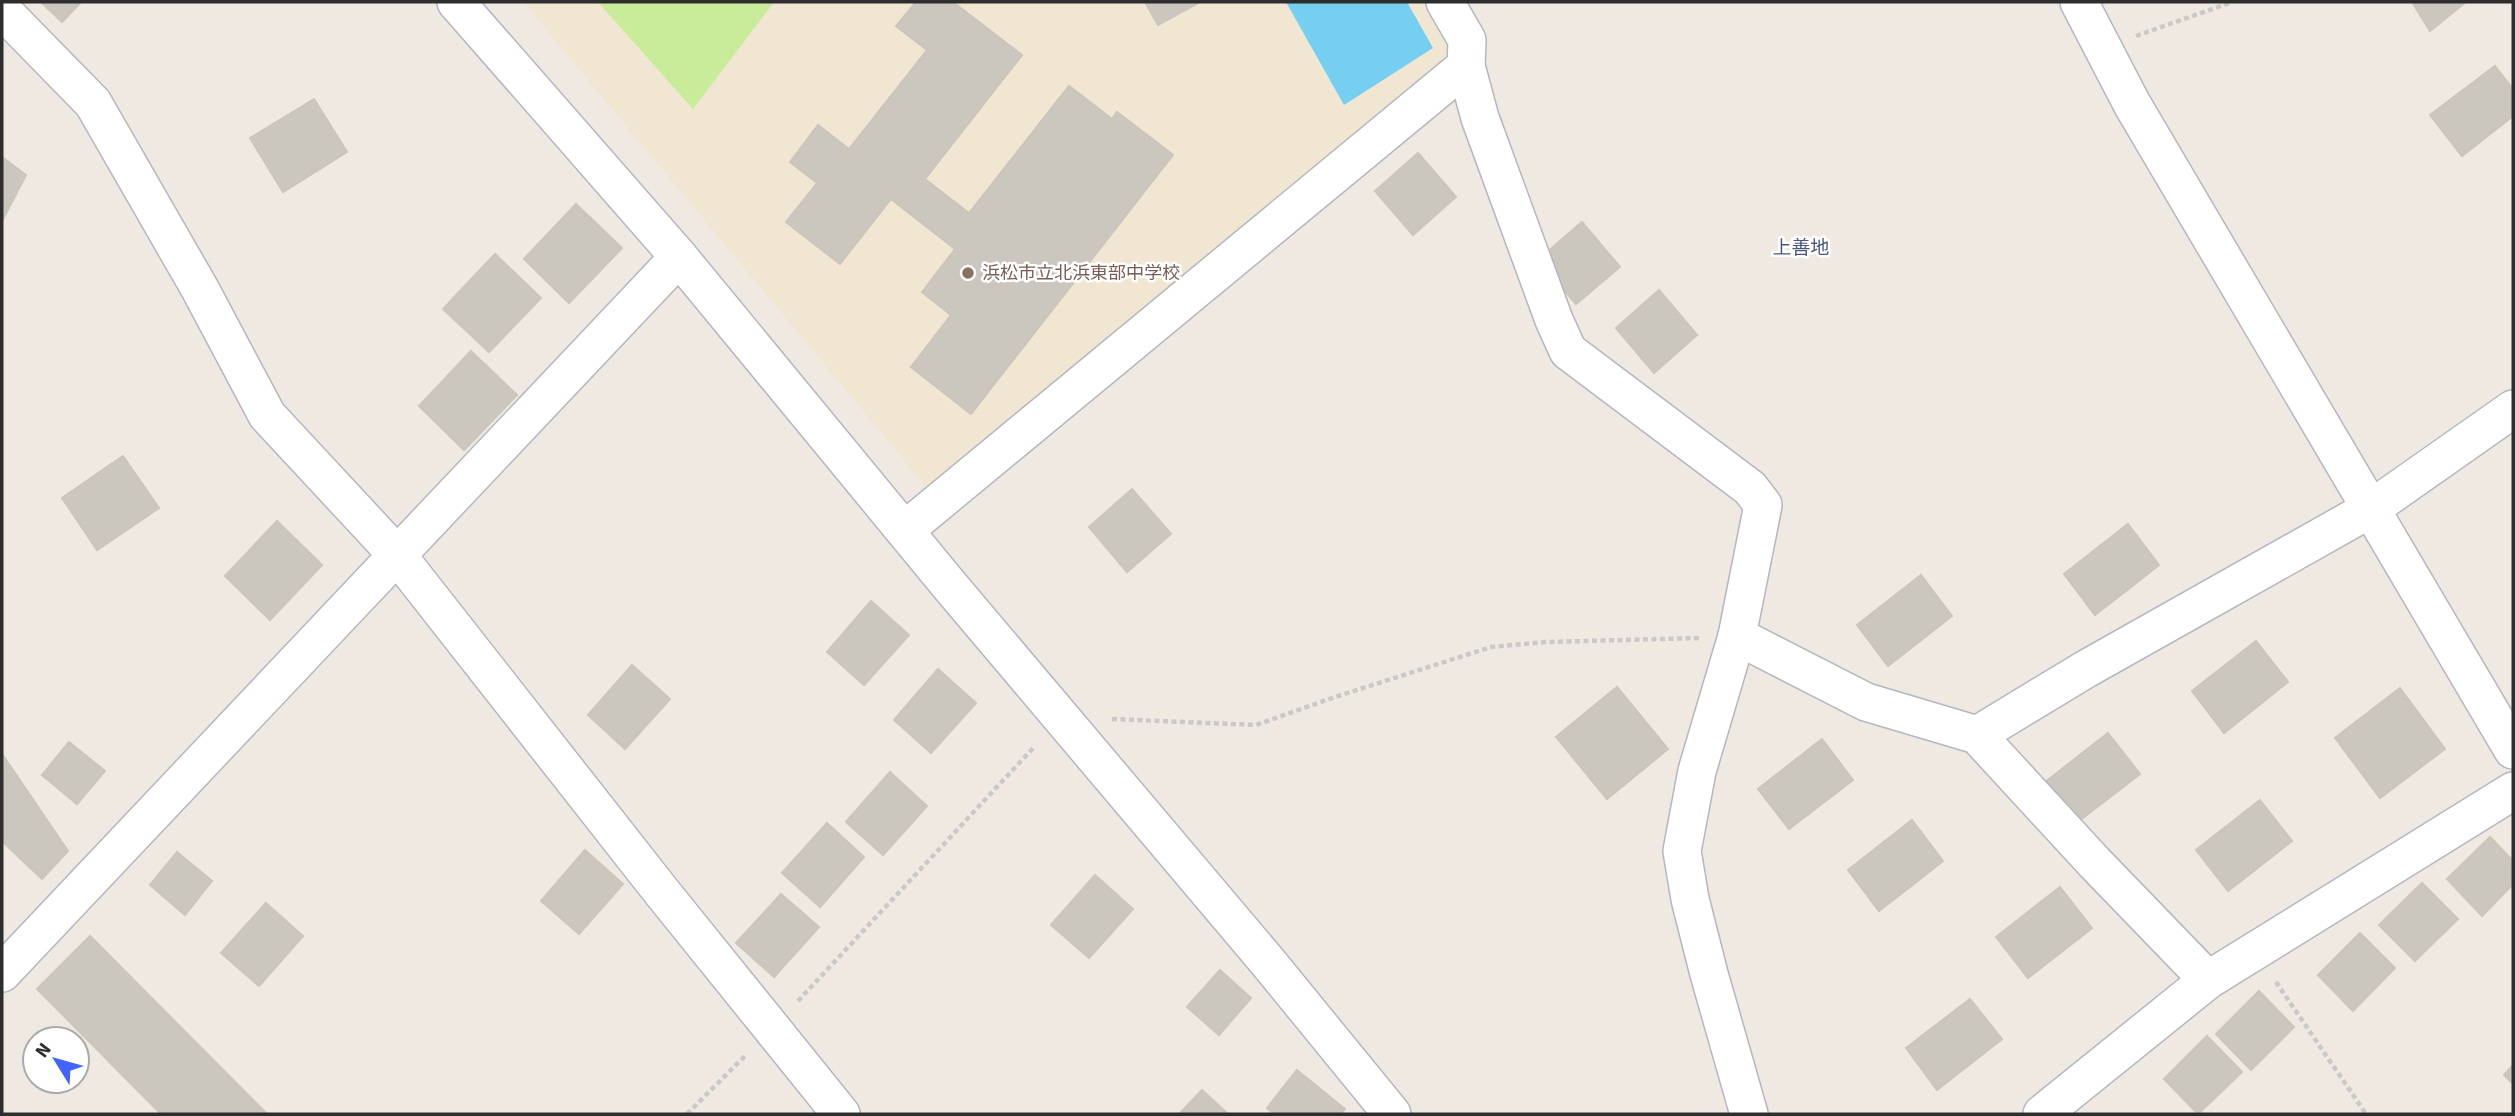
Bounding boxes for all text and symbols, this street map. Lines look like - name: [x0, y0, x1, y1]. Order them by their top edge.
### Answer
- district label: 上善地: [1772, 235, 1830, 262]
- place label: 浜松市立北浜東部中学校: [982, 261, 1180, 286]
- marker: 浜松市立北浜東部中学校: [960, 265, 976, 281]
- north arrow: [21, 1025, 91, 1095]
- text: N: [29, 1037, 58, 1064]

